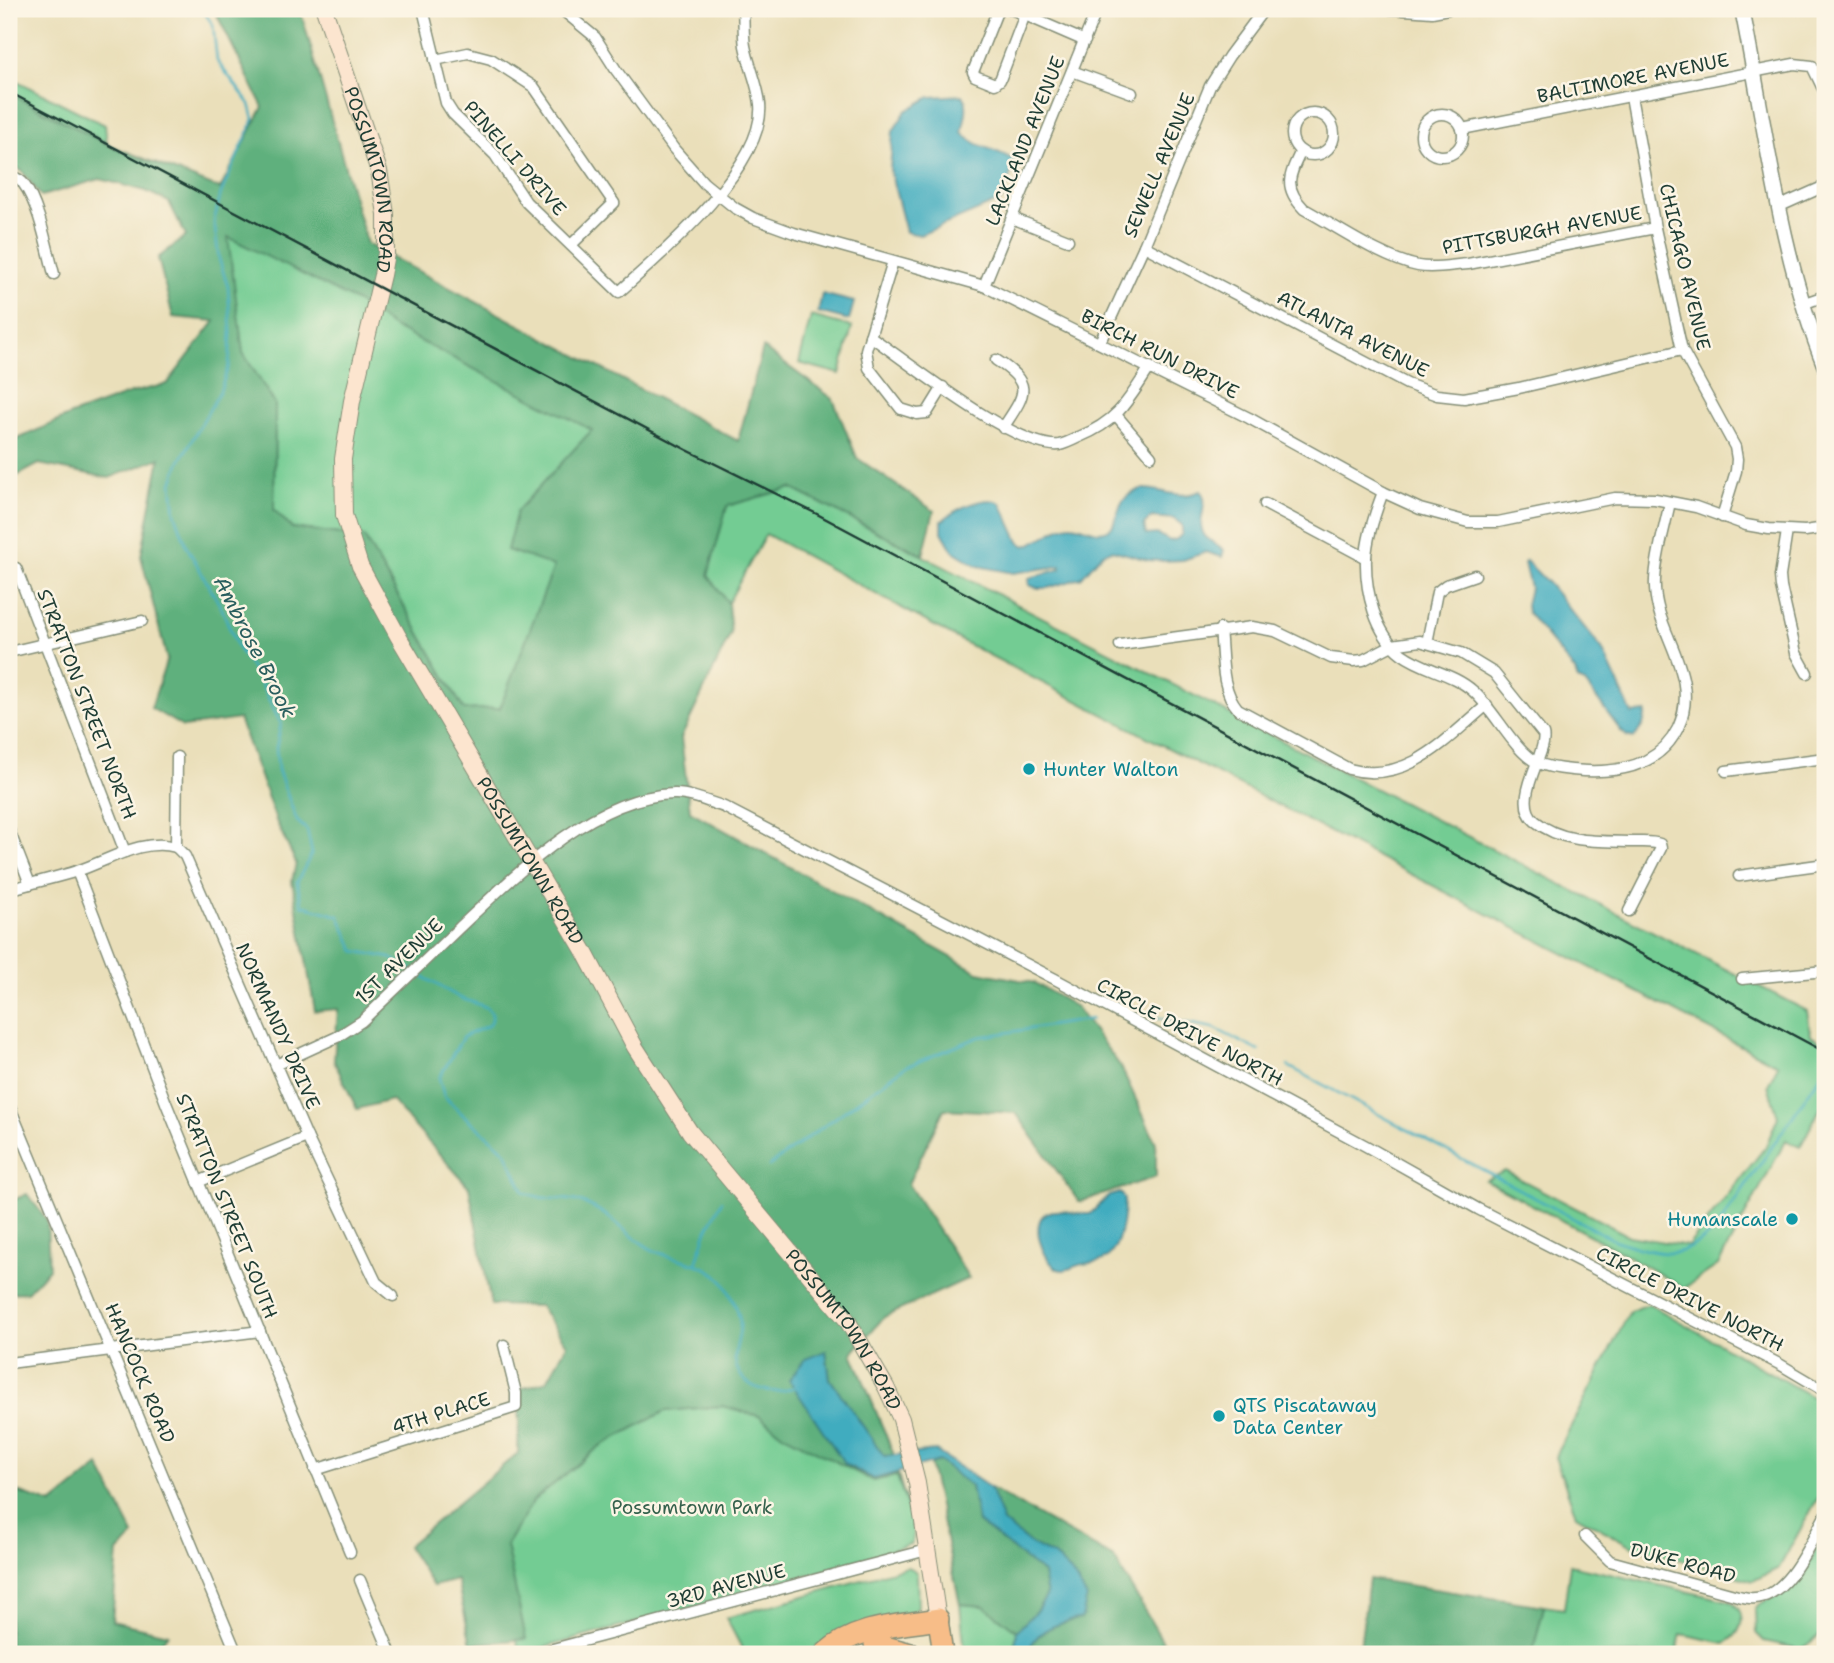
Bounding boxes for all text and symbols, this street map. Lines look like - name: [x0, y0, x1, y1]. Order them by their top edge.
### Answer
- street label: BALTIMORE AVENUE: [1535, 47, 1731, 109]
- street label: LACKLAND AVENUE: [980, 52, 1071, 230]
- street label: POSSUMTOWN ROAD: [339, 83, 399, 275]
- street label: SEWELL AVENUE: [1117, 89, 1201, 241]
- street label: PINELLI DRIVE: [458, 95, 572, 221]
- street label: CHICAGO AVENUE: [1654, 181, 1716, 353]
- street label: PITTSBURGH AVENUE: [1440, 200, 1644, 260]
- street label: ATLANTA AVENUE: [1273, 285, 1433, 383]
- street label: BIRCH RUN DRIVE: [1077, 303, 1243, 405]
- water label: Ambrose Brook: [207, 571, 303, 723]
- street label: STRATTON STREET NORTH: [31, 585, 143, 823]
- place label: Hunter Walton: [1043, 757, 1178, 782]
- marker: Hunter Walton: [1021, 761, 1037, 777]
- street label: POSSUMTOWN ROAD: [471, 772, 590, 949]
- street label: 1ST AVENUE: [350, 913, 448, 1009]
- street label: NORMANDY DRIVE: [230, 939, 326, 1113]
- street label: CIRCLE DRIVE NORTH: [1092, 972, 1288, 1092]
- street label: STRATTON STREET SOUTH: [170, 1090, 284, 1322]
- place label: Humanscale: [1667, 1207, 1778, 1232]
- marker: Humanscale: [1784, 1211, 1800, 1227]
- street label: CIRCLE DRIVE NORTH: [1592, 1241, 1788, 1357]
- street label: POSSUMTOWN ROAD: [780, 1243, 907, 1414]
- street label: HANCOCK ROAD: [99, 1299, 181, 1447]
- street label: 4TH PLACE: [389, 1386, 493, 1440]
- place label: QTS Piscataway Data Center: [1233, 1393, 1377, 1440]
- marker: QTS Piscataway Data Center: [1211, 1408, 1227, 1424]
- park label: Possumtown Park: [611, 1495, 773, 1520]
- street label: DUKE ROAD: [1628, 1537, 1738, 1589]
- street label: 3RD AVENUE: [664, 1558, 788, 1614]

